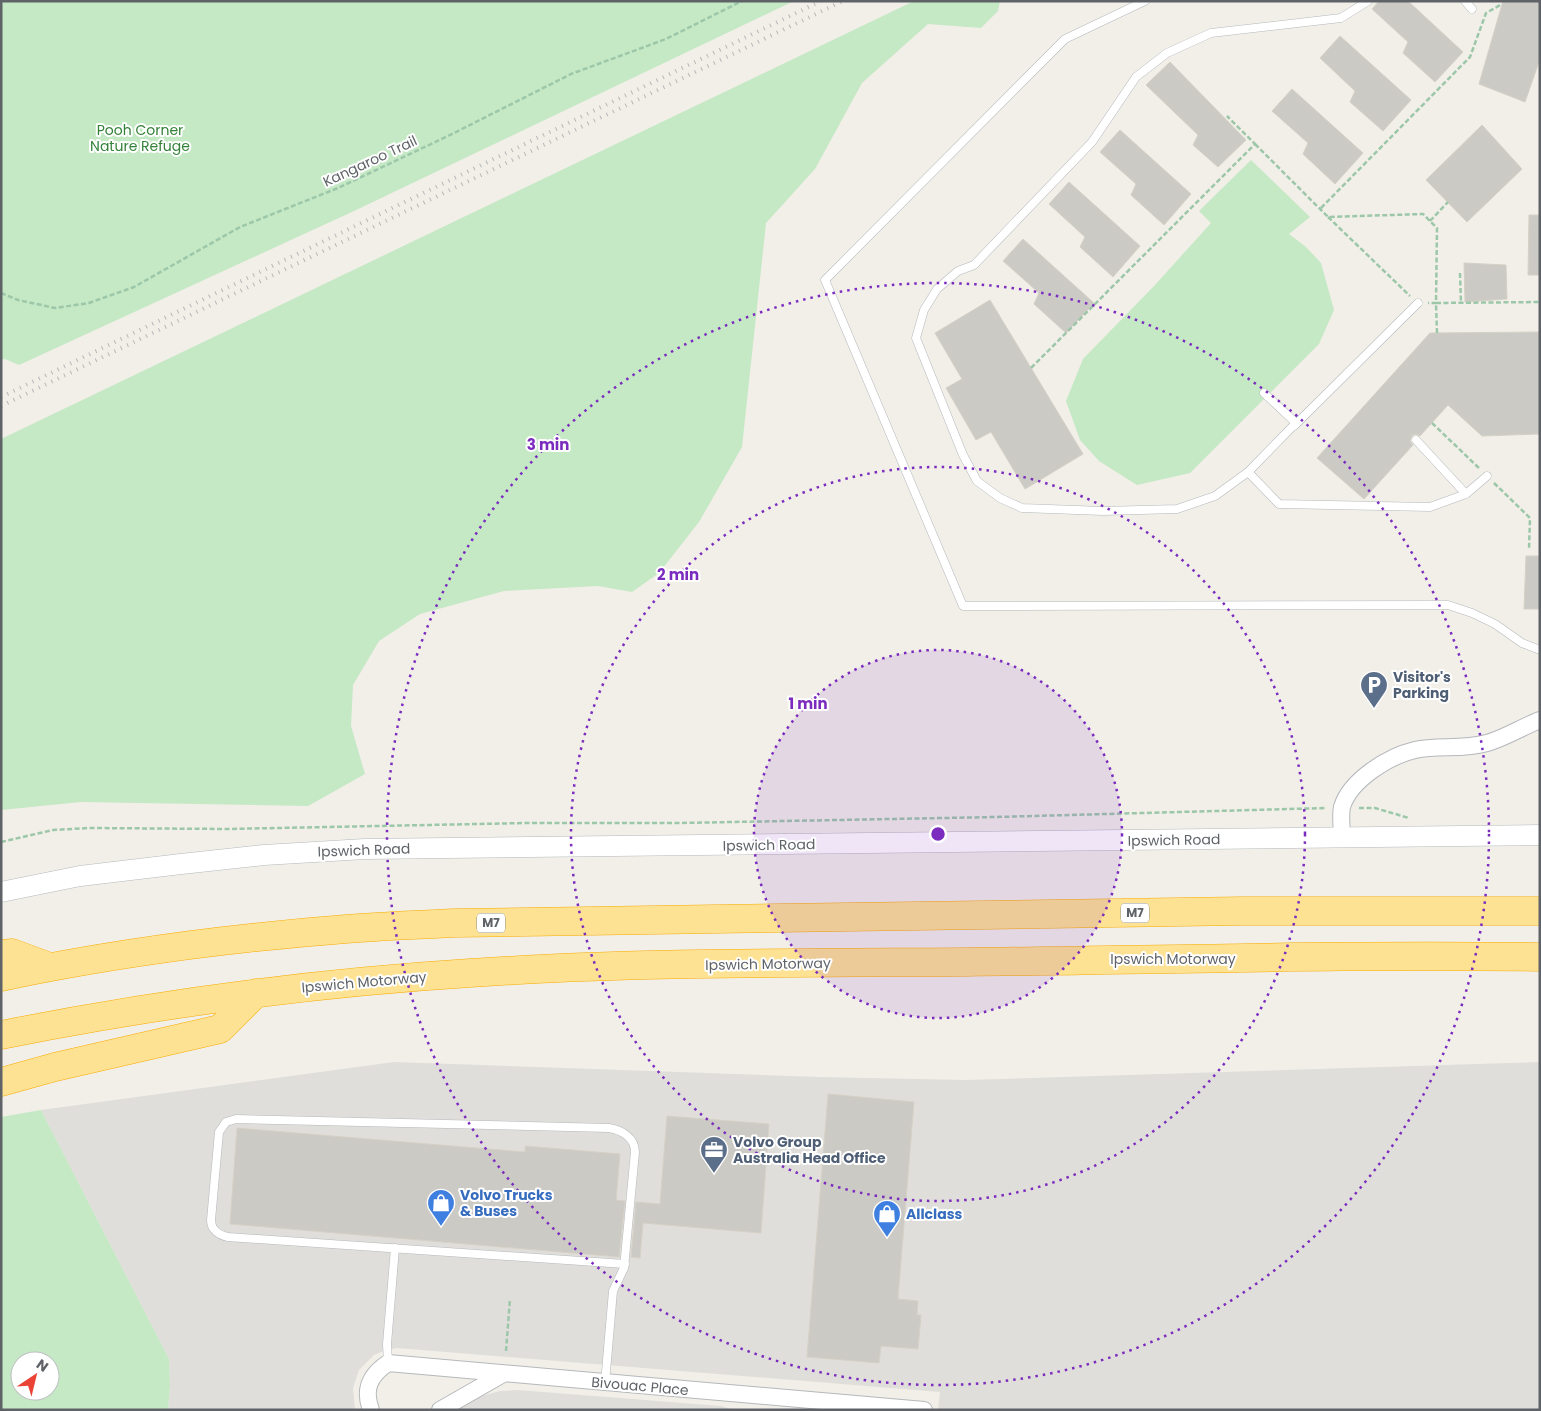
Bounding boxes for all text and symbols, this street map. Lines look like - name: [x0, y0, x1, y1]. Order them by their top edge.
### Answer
- park label: Pooh Corner Nature Refuge: [90, 120, 190, 156]
- street label: Kangaroo Trail: [320, 130, 420, 192]
- text: 3 min: [527, 434, 569, 455]
- text: 2 min: [657, 564, 699, 585]
- place label: Visitor's Parking: [1393, 667, 1451, 703]
- parking icon: Visitor's Parking: [1359, 670, 1389, 709]
- text: 1 min: [788, 693, 828, 714]
- centre of rings: [929, 825, 947, 843]
- street label: Ipswich Road: [1127, 829, 1221, 851]
- street label: Ipswich Road: [722, 834, 816, 856]
- street label: Ipswich Road: [317, 838, 411, 862]
- road number: M7: [1121, 904, 1149, 922]
- road number: M7: [477, 914, 505, 932]
- street label: Ipswich Motorway: [1110, 949, 1236, 969]
- street label: Ipswich Motorway: [705, 953, 831, 975]
- street label: Ipswich Motorway: [301, 967, 427, 997]
- place label: Volvo Group Australia Head Office: [733, 1132, 886, 1168]
- office icon: Volvo Group Australia Head Office: [699, 1135, 729, 1174]
- place label: Volvo Trucks & Buses: [460, 1185, 553, 1221]
- shop icon: Volvo Trucks & Buses: [426, 1188, 456, 1227]
- shop icon: Allclass: [872, 1199, 902, 1238]
- place label: Allclass: [906, 1204, 962, 1224]
- north arrow: [10, 1351, 60, 1401]
- text: N: [32, 1354, 53, 1377]
- street label: Bivouac Place: [590, 1372, 690, 1400]

